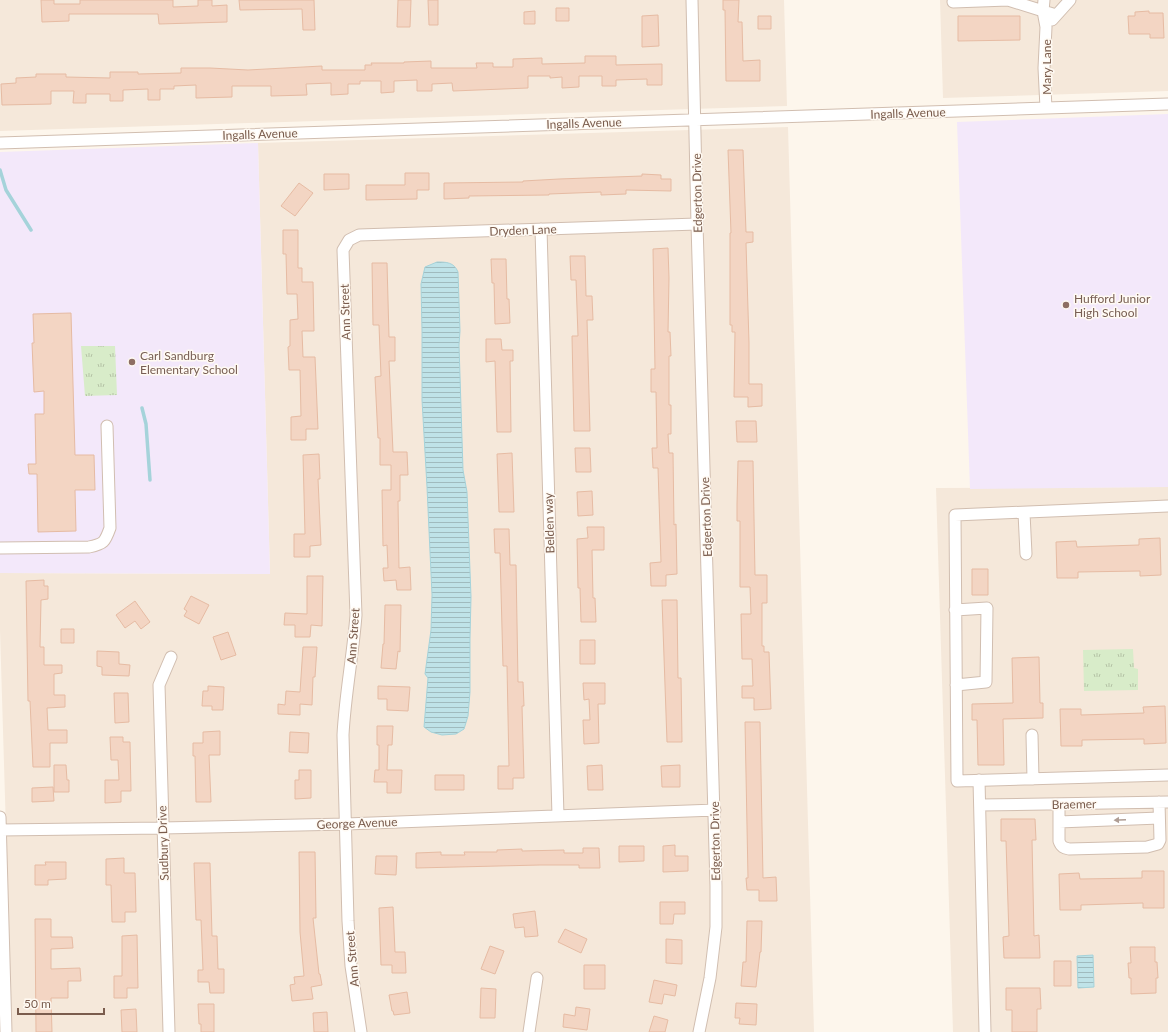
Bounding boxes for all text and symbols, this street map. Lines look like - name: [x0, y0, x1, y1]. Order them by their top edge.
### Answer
- street label: Mary Lane: [1039, 39, 1054, 95]
- street label: Ingalls Avenue: [870, 104, 946, 122]
- street label: Ingalls Avenue: [546, 114, 622, 132]
- street label: Ingalls Avenue: [222, 125, 298, 143]
- street label: Edgerton Drive: [689, 153, 705, 233]
- street label: Dryden Lane: [489, 221, 557, 239]
- street label: Ann Street: [337, 283, 353, 340]
- place label: Hufford Junior High School: [1074, 291, 1151, 320]
- marker: Hufford Junior High School: [1061, 300, 1071, 310]
- place label: Carl Sandburg Elementary School: [140, 348, 238, 377]
- marker: Carl Sandburg Elementary School: [127, 357, 137, 367]
- street label: Edgerton Drive: [697, 477, 715, 557]
- street label: Belden way: [540, 492, 558, 554]
- street label: Ann Street: [344, 607, 362, 665]
- street label: Braemer: [1051, 796, 1097, 812]
- street label: Edgerton Drive: [707, 801, 723, 881]
- street label: Sudbury Drive: [154, 805, 172, 881]
- street label: George Avenue: [316, 814, 398, 832]
- one-way arrow: [1114, 816, 1126, 823]
- street label: Ann Street: [342, 930, 362, 988]
- scale bar: [18, 990, 104, 1016]
- text: 50 m: [24, 996, 51, 1011]

